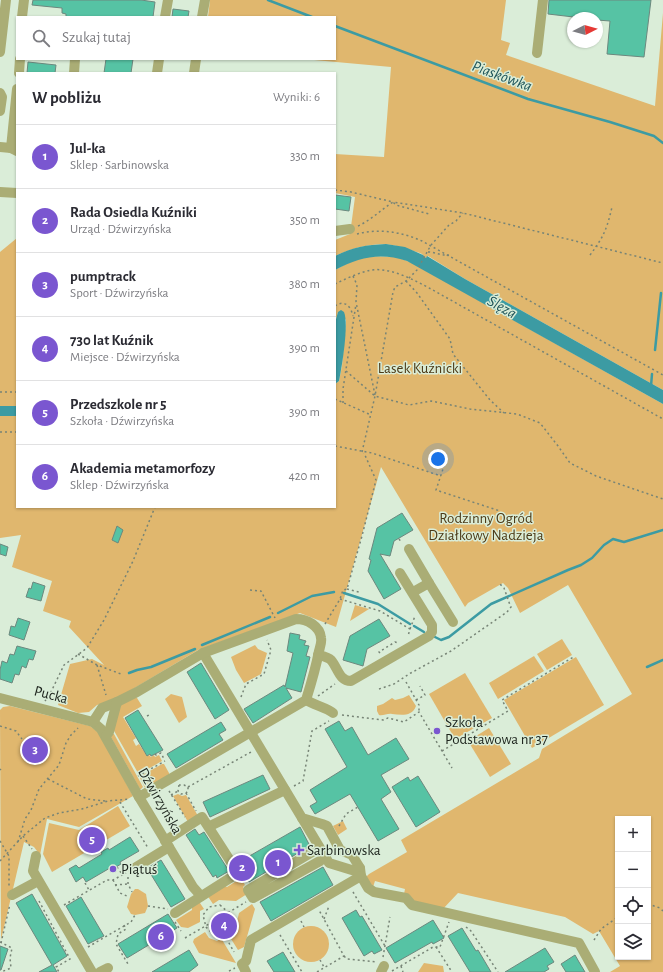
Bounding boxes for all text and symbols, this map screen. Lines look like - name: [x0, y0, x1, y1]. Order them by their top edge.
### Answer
- north arrow: [567, 12, 603, 48]
- search box: [16, 16, 336, 60]
- icon: search: [30, 27, 52, 49]
- text: Szukaj tutaj: [62, 30, 131, 45]
- water label: Piaskówka: [470, 58, 534, 94]
- text: W pobliżu: [32, 89, 101, 106]
- text: Wyniki: 6: [273, 91, 320, 104]
- text: Jul-ka: [70, 141, 106, 156]
- text: 1: [43, 150, 47, 163]
- text: 330 m: [290, 150, 320, 163]
- text: Sklep · Sarbinowska: [70, 159, 169, 172]
- text: Rada Osiedla Kuźniki: [70, 205, 197, 220]
- text: 2: [42, 214, 48, 227]
- text: 350 m: [290, 214, 320, 227]
- text: Urząd · Dźwirzyńska: [70, 223, 171, 236]
- text: pumptrack: [70, 269, 136, 284]
- text: 3: [42, 278, 48, 291]
- text: 380 m: [289, 278, 320, 291]
- text: Sport · Dźwirzyńska: [70, 287, 169, 300]
- water label: Ślęza: [485, 291, 520, 321]
- text: 730 lat Kuźnik: [70, 333, 154, 348]
- text: 4: [42, 342, 48, 355]
- text: 390 m: [289, 342, 320, 355]
- text: Miejsce · Dźwirzyńska: [70, 351, 180, 364]
- park label: Lasek Kuźnicki: [378, 361, 462, 376]
- text: Przedszkole nr 5: [70, 397, 166, 412]
- text: 5: [42, 406, 48, 419]
- text: 390 m: [289, 406, 320, 419]
- text: Szkoła · Dźwirzyńska: [70, 415, 174, 428]
- your location: [428, 449, 448, 469]
- text: Akademia metamorfozy: [70, 461, 215, 476]
- text: 6: [42, 470, 48, 483]
- text: 420 m: [288, 470, 320, 483]
- text: Sklep · Dźwirzyńska: [70, 479, 169, 492]
- park label: Rodzinny Ogród Działkowy Nadzieja: [428, 511, 544, 543]
- street label: Pucka: [32, 683, 70, 707]
- place label: Szkoła Podstawowa nr 37: [445, 715, 548, 747]
- marker: Szkoła Podstawowa nr 37: [432, 726, 442, 736]
- pin: 3: [22, 735, 48, 765]
- street label: Dźwirzyńska: [135, 765, 185, 837]
- map controls: [615, 816, 651, 960]
- button: +: [615, 816, 651, 852]
- pin: 5: [79, 825, 105, 855]
- place label: Sarbinowska: [307, 843, 381, 858]
- marker: Sarbinowska: [294, 845, 304, 855]
- pin: 1: [265, 848, 291, 878]
- button: −: [615, 852, 651, 888]
- pin: 2: [229, 853, 255, 883]
- place label: Piątuś: [121, 862, 157, 877]
- marker: Piątuś: [108, 864, 118, 874]
- button: locate: [615, 888, 651, 924]
- pin: 4: [211, 911, 237, 941]
- pin: 6: [148, 922, 174, 952]
- button: layers: [615, 924, 651, 960]

